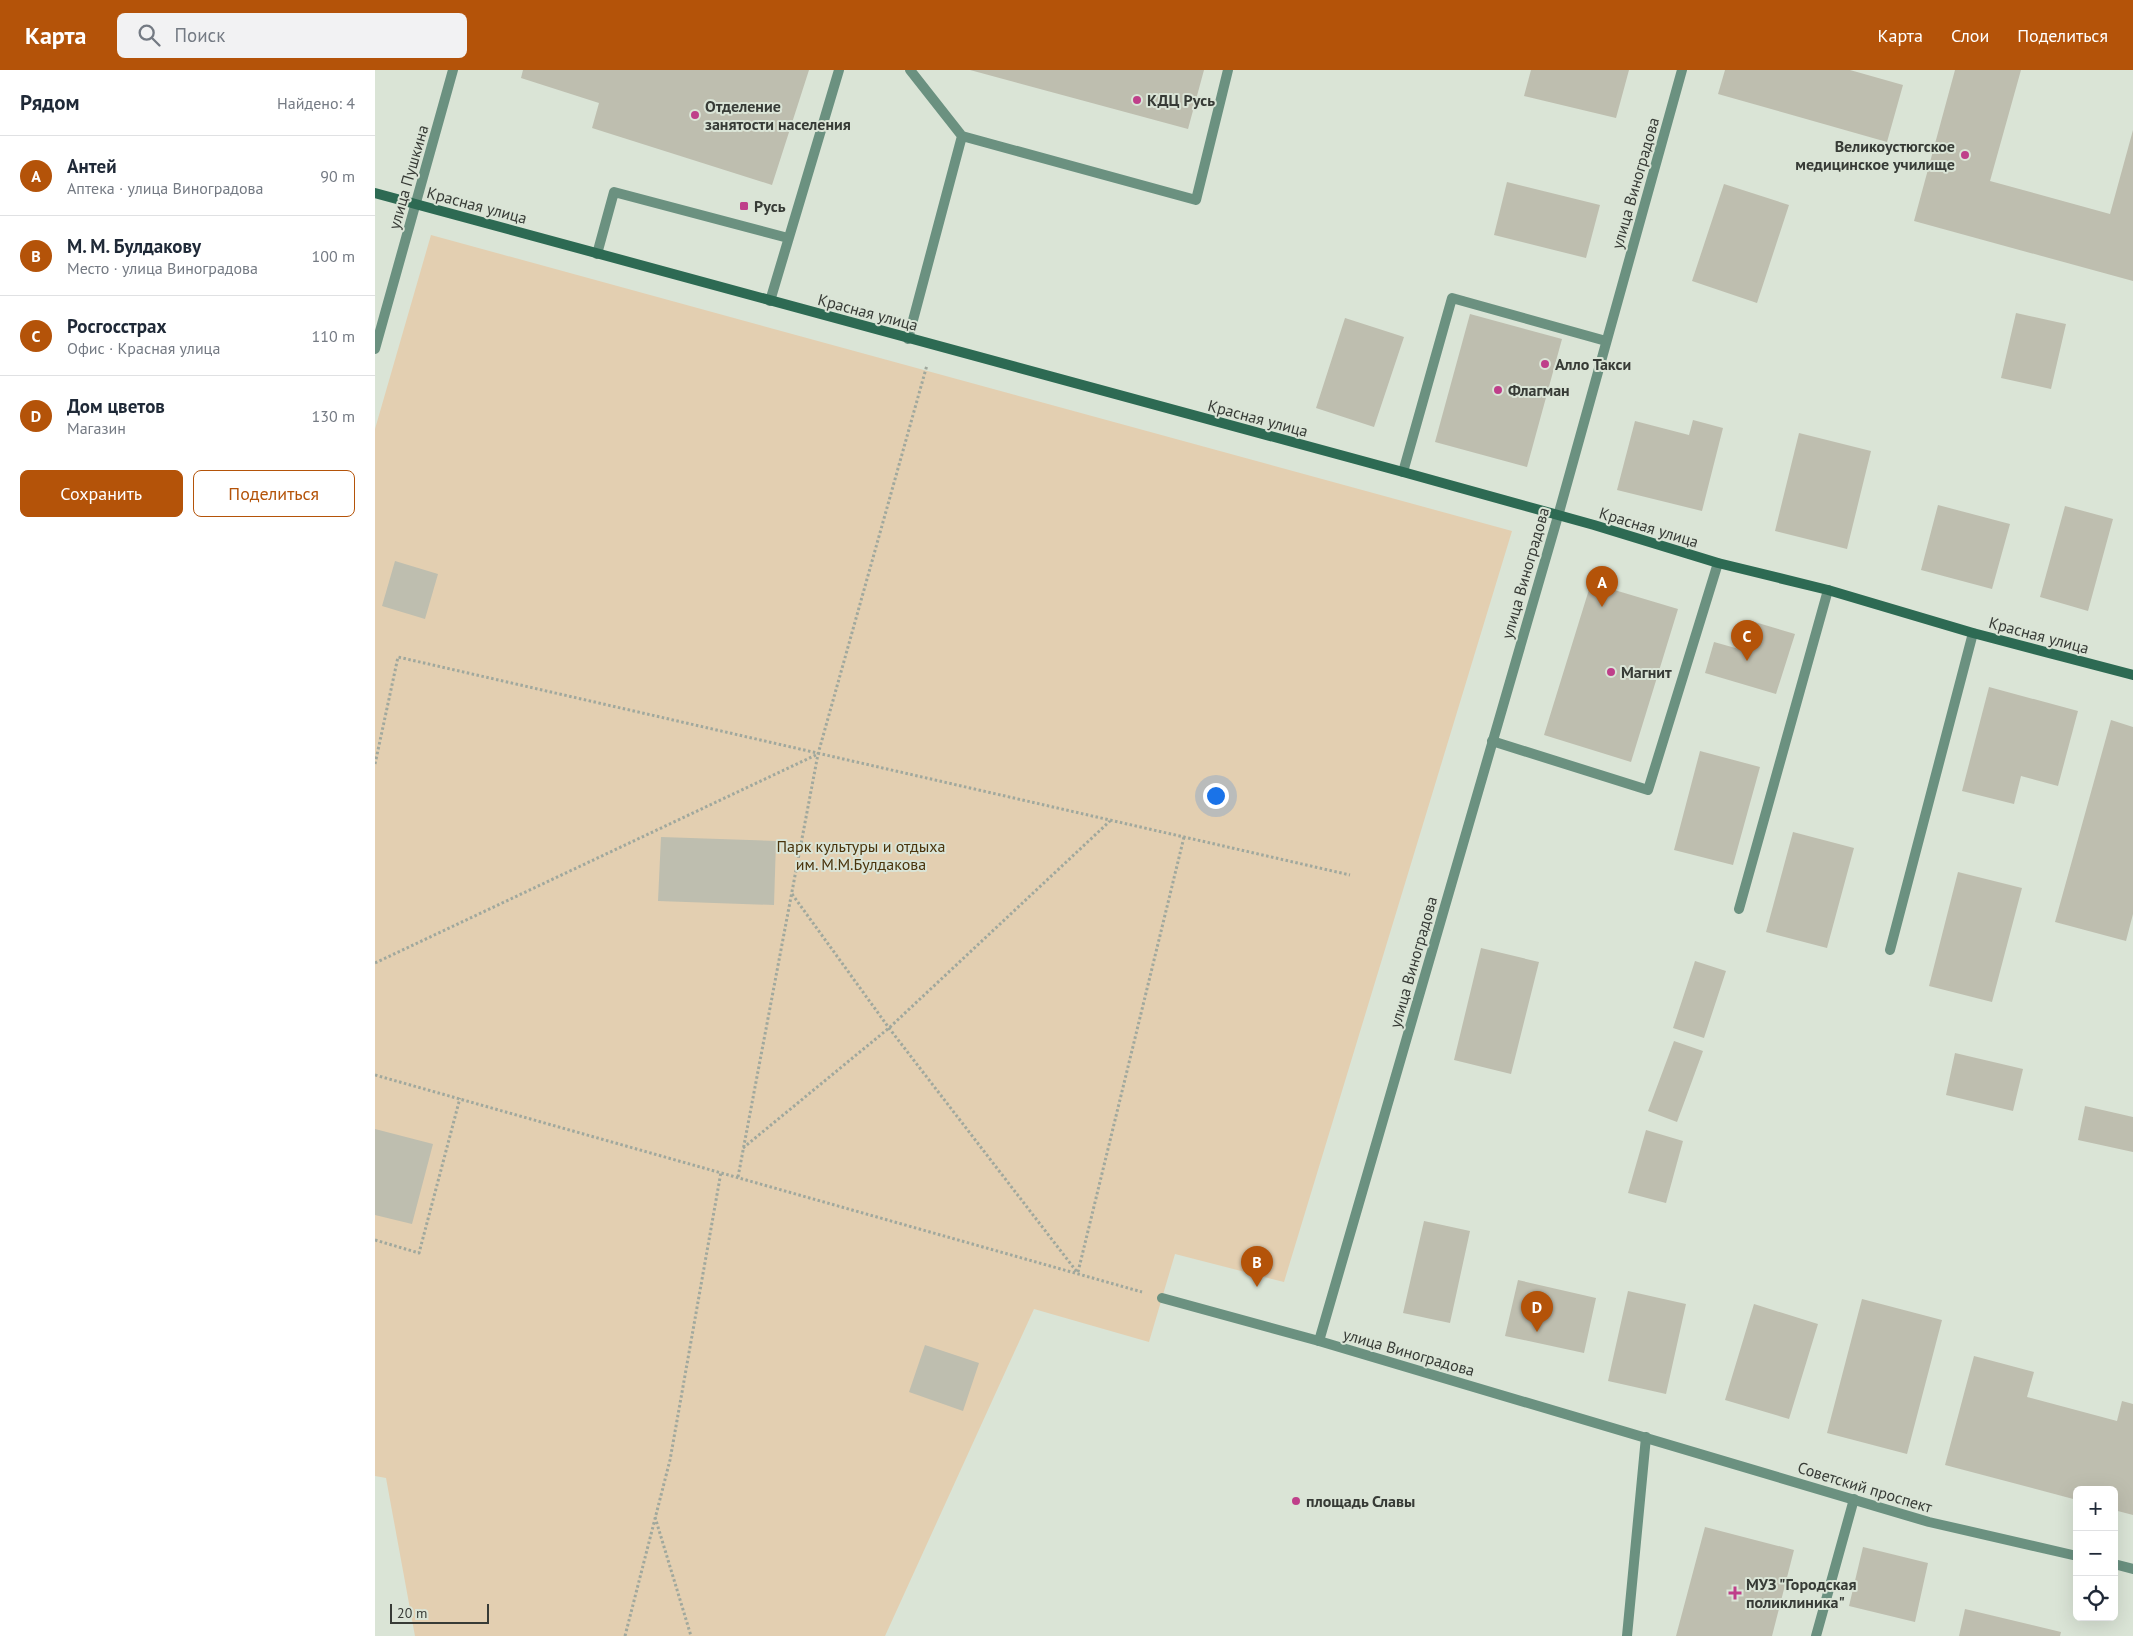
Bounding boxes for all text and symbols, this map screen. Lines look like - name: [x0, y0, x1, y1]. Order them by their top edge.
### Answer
- search box: [117, 13, 467, 58]
- text: Карта: [25, 20, 87, 51]
- icon: search: [135, 21, 163, 49]
- text: Поиск: [175, 23, 225, 47]
- text: Карта: [1878, 24, 1923, 47]
- text: Слои: [1951, 24, 1989, 47]
- text: Поделиться: [2017, 24, 2108, 47]
- text: Рядом: [20, 89, 79, 116]
- place label: КДЦ Русь: [1147, 90, 1215, 110]
- text: Найдено: 4: [277, 93, 355, 113]
- marker: КДЦ Русь: [1131, 94, 1143, 106]
- place label: Отделение занятости населения: [705, 96, 851, 134]
- marker: Отделение занятости населения: [689, 109, 701, 121]
- street label: улица Виноградова: [1607, 115, 1663, 251]
- street label: улица Пушкина: [384, 122, 432, 232]
- place label: Великоустюгское медицинское училище: [1795, 136, 1955, 174]
- marker: Великоустюгское медицинское училище: [1959, 149, 1971, 161]
- text: Антей: [67, 154, 117, 178]
- text: A: [31, 166, 41, 186]
- text: 90 m: [320, 166, 355, 186]
- text: Аптека · улица Виноградова: [67, 178, 264, 198]
- street label: Красная улица: [425, 182, 529, 228]
- place label: Русь: [754, 196, 786, 216]
- marker: Русь: [738, 200, 750, 212]
- text: М. М. Булдакову: [67, 234, 201, 258]
- text: B: [31, 246, 41, 266]
- text: 100 m: [312, 246, 355, 266]
- text: Место · улица Виноградова: [67, 258, 258, 278]
- street label: Красная улица: [816, 289, 920, 335]
- text: Росгосстрах: [67, 314, 166, 338]
- text: C: [32, 326, 40, 346]
- text: 110 m: [312, 326, 355, 346]
- text: Офис · Красная улица: [67, 338, 220, 358]
- place label: Алло Такси: [1555, 354, 1631, 374]
- marker: Алло Такси: [1539, 358, 1551, 370]
- place label: Флагман: [1508, 380, 1570, 400]
- marker: Флагман: [1492, 384, 1504, 396]
- text: Дом цветов: [67, 394, 165, 418]
- street label: Красная улица: [1206, 395, 1310, 441]
- text: D: [31, 406, 41, 426]
- text: 130 m: [312, 406, 355, 426]
- text: Магазин: [67, 418, 126, 438]
- button: Сохранить: [20, 470, 183, 517]
- button: Поделиться: [193, 470, 355, 517]
- street label: Красная улица: [1597, 502, 1701, 552]
- street label: улица Виноградова: [1497, 505, 1553, 641]
- pin: A: [1586, 566, 1618, 607]
- street label: Красная улица: [1987, 612, 2091, 658]
- pin: C: [1731, 620, 1763, 661]
- place label: Магнит: [1621, 662, 1672, 682]
- marker: Магнит: [1605, 666, 1617, 678]
- your location: [1203, 783, 1229, 809]
- park label: Парк культуры и отдыха им. М.М.Булдакова: [777, 836, 945, 874]
- street label: улица Виноградова: [1385, 894, 1441, 1030]
- pin: B: [1241, 1246, 1273, 1287]
- pin: D: [1521, 1291, 1553, 1332]
- street label: улица Виноградова: [1341, 1324, 1477, 1380]
- street label: Советский проспект: [1795, 1457, 1935, 1517]
- map controls: [2073, 1486, 2118, 1621]
- button: +: [2073, 1486, 2118, 1531]
- place label: площадь Славы: [1306, 1491, 1415, 1511]
- marker: площадь Славы: [1290, 1495, 1302, 1507]
- button: −: [2073, 1531, 2118, 1576]
- place label: МУЗ "Городская поликлиника": [1746, 1574, 1857, 1612]
- button: locate: [2073, 1576, 2118, 1621]
- marker: МУЗ "Городская поликлиника": [1728, 1586, 1742, 1600]
- scale bar: [390, 1601, 489, 1624]
- text: 20 m: [397, 1604, 427, 1622]

